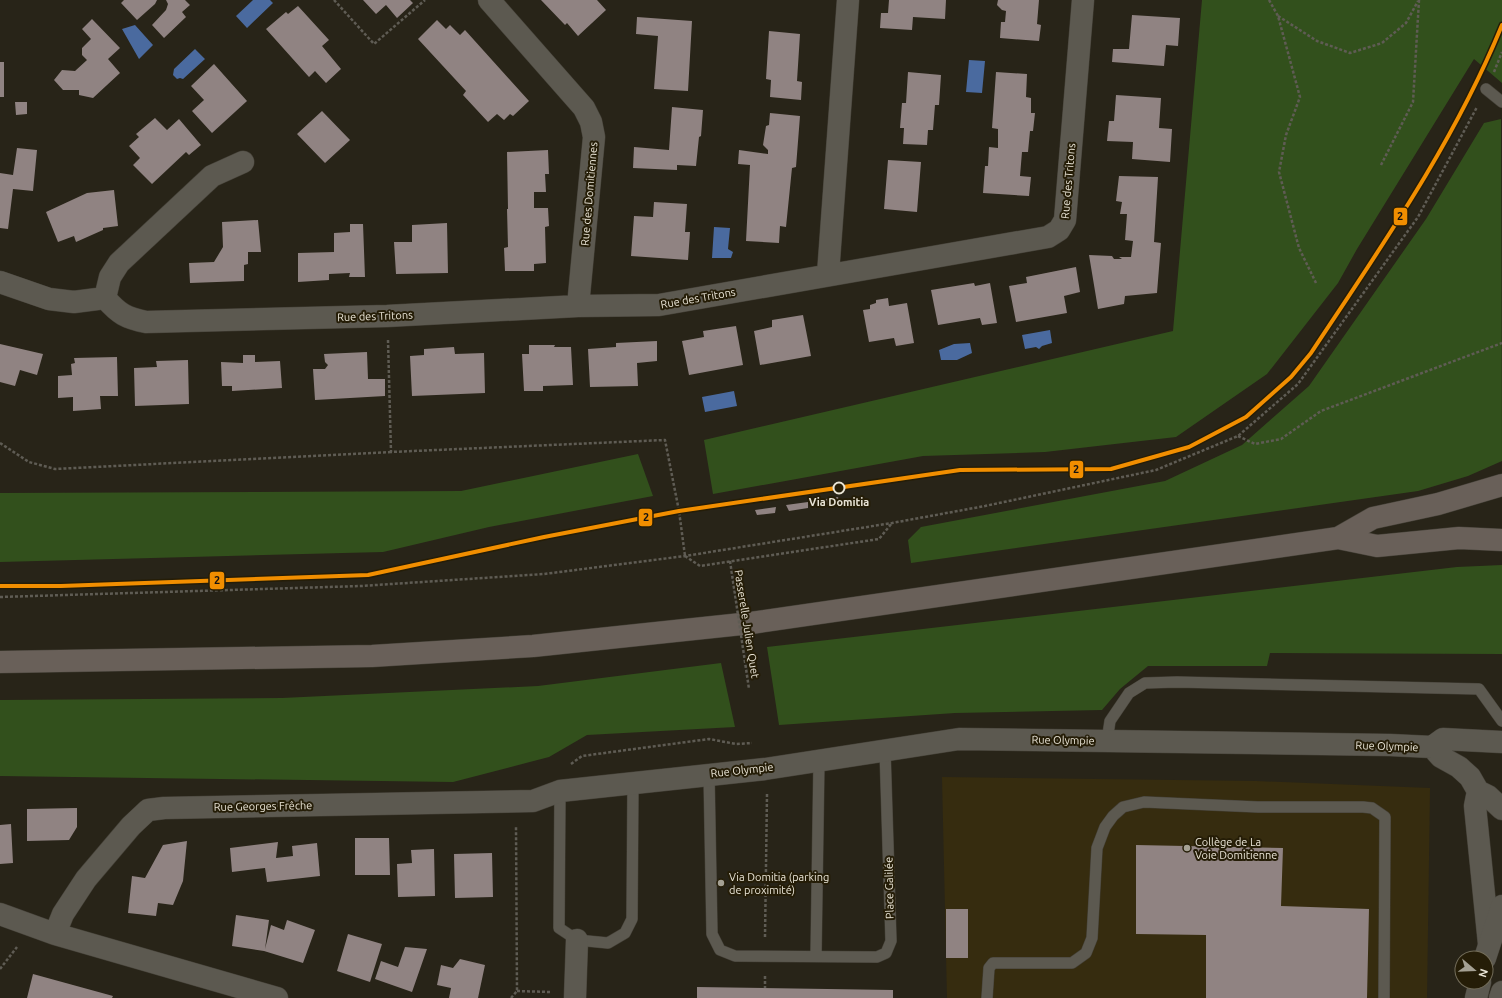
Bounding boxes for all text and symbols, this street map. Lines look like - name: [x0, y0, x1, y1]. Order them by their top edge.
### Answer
- street label: Rue des Domitiennes: [578, 141, 600, 247]
- street label: Rue des Tritons: [1059, 142, 1077, 219]
- line badge: 2: [1393, 207, 1408, 226]
- text: 2: [1397, 210, 1403, 222]
- street label: Rue des Tritons: [660, 285, 737, 310]
- street label: Rue des Tritons: [337, 309, 413, 323]
- line badge: 2: [1069, 460, 1084, 479]
- text: 2: [1073, 463, 1079, 475]
- marker: Via Domitia: [832, 481, 846, 495]
- place label: Via Domitia: [809, 496, 869, 508]
- line badge: 2: [638, 508, 653, 527]
- text: 2: [643, 511, 649, 523]
- street label: Passerelle Julien Quet: [732, 569, 762, 680]
- line badge: 2: [209, 571, 225, 590]
- text: 2: [214, 574, 220, 586]
- street label: Rue Olympie: [1031, 733, 1095, 747]
- street label: Rue Olympie: [1355, 739, 1419, 753]
- street label: Rue Olympie: [710, 761, 774, 779]
- street label: Rue Georges Frêche: [214, 799, 312, 813]
- place label: Collège de La Voie Domitienne: [1195, 836, 1277, 861]
- marker: Collège de La Voie Domitienne: [1182, 843, 1192, 853]
- street label: Place Galilée: [882, 857, 896, 919]
- place label: Via Domitia (parking de proximité): [729, 871, 829, 897]
- marker: Via Domitia (parking de proximité): [716, 878, 726, 888]
- north arrow: [1454, 950, 1494, 990]
- text: N: [1476, 967, 1490, 979]

